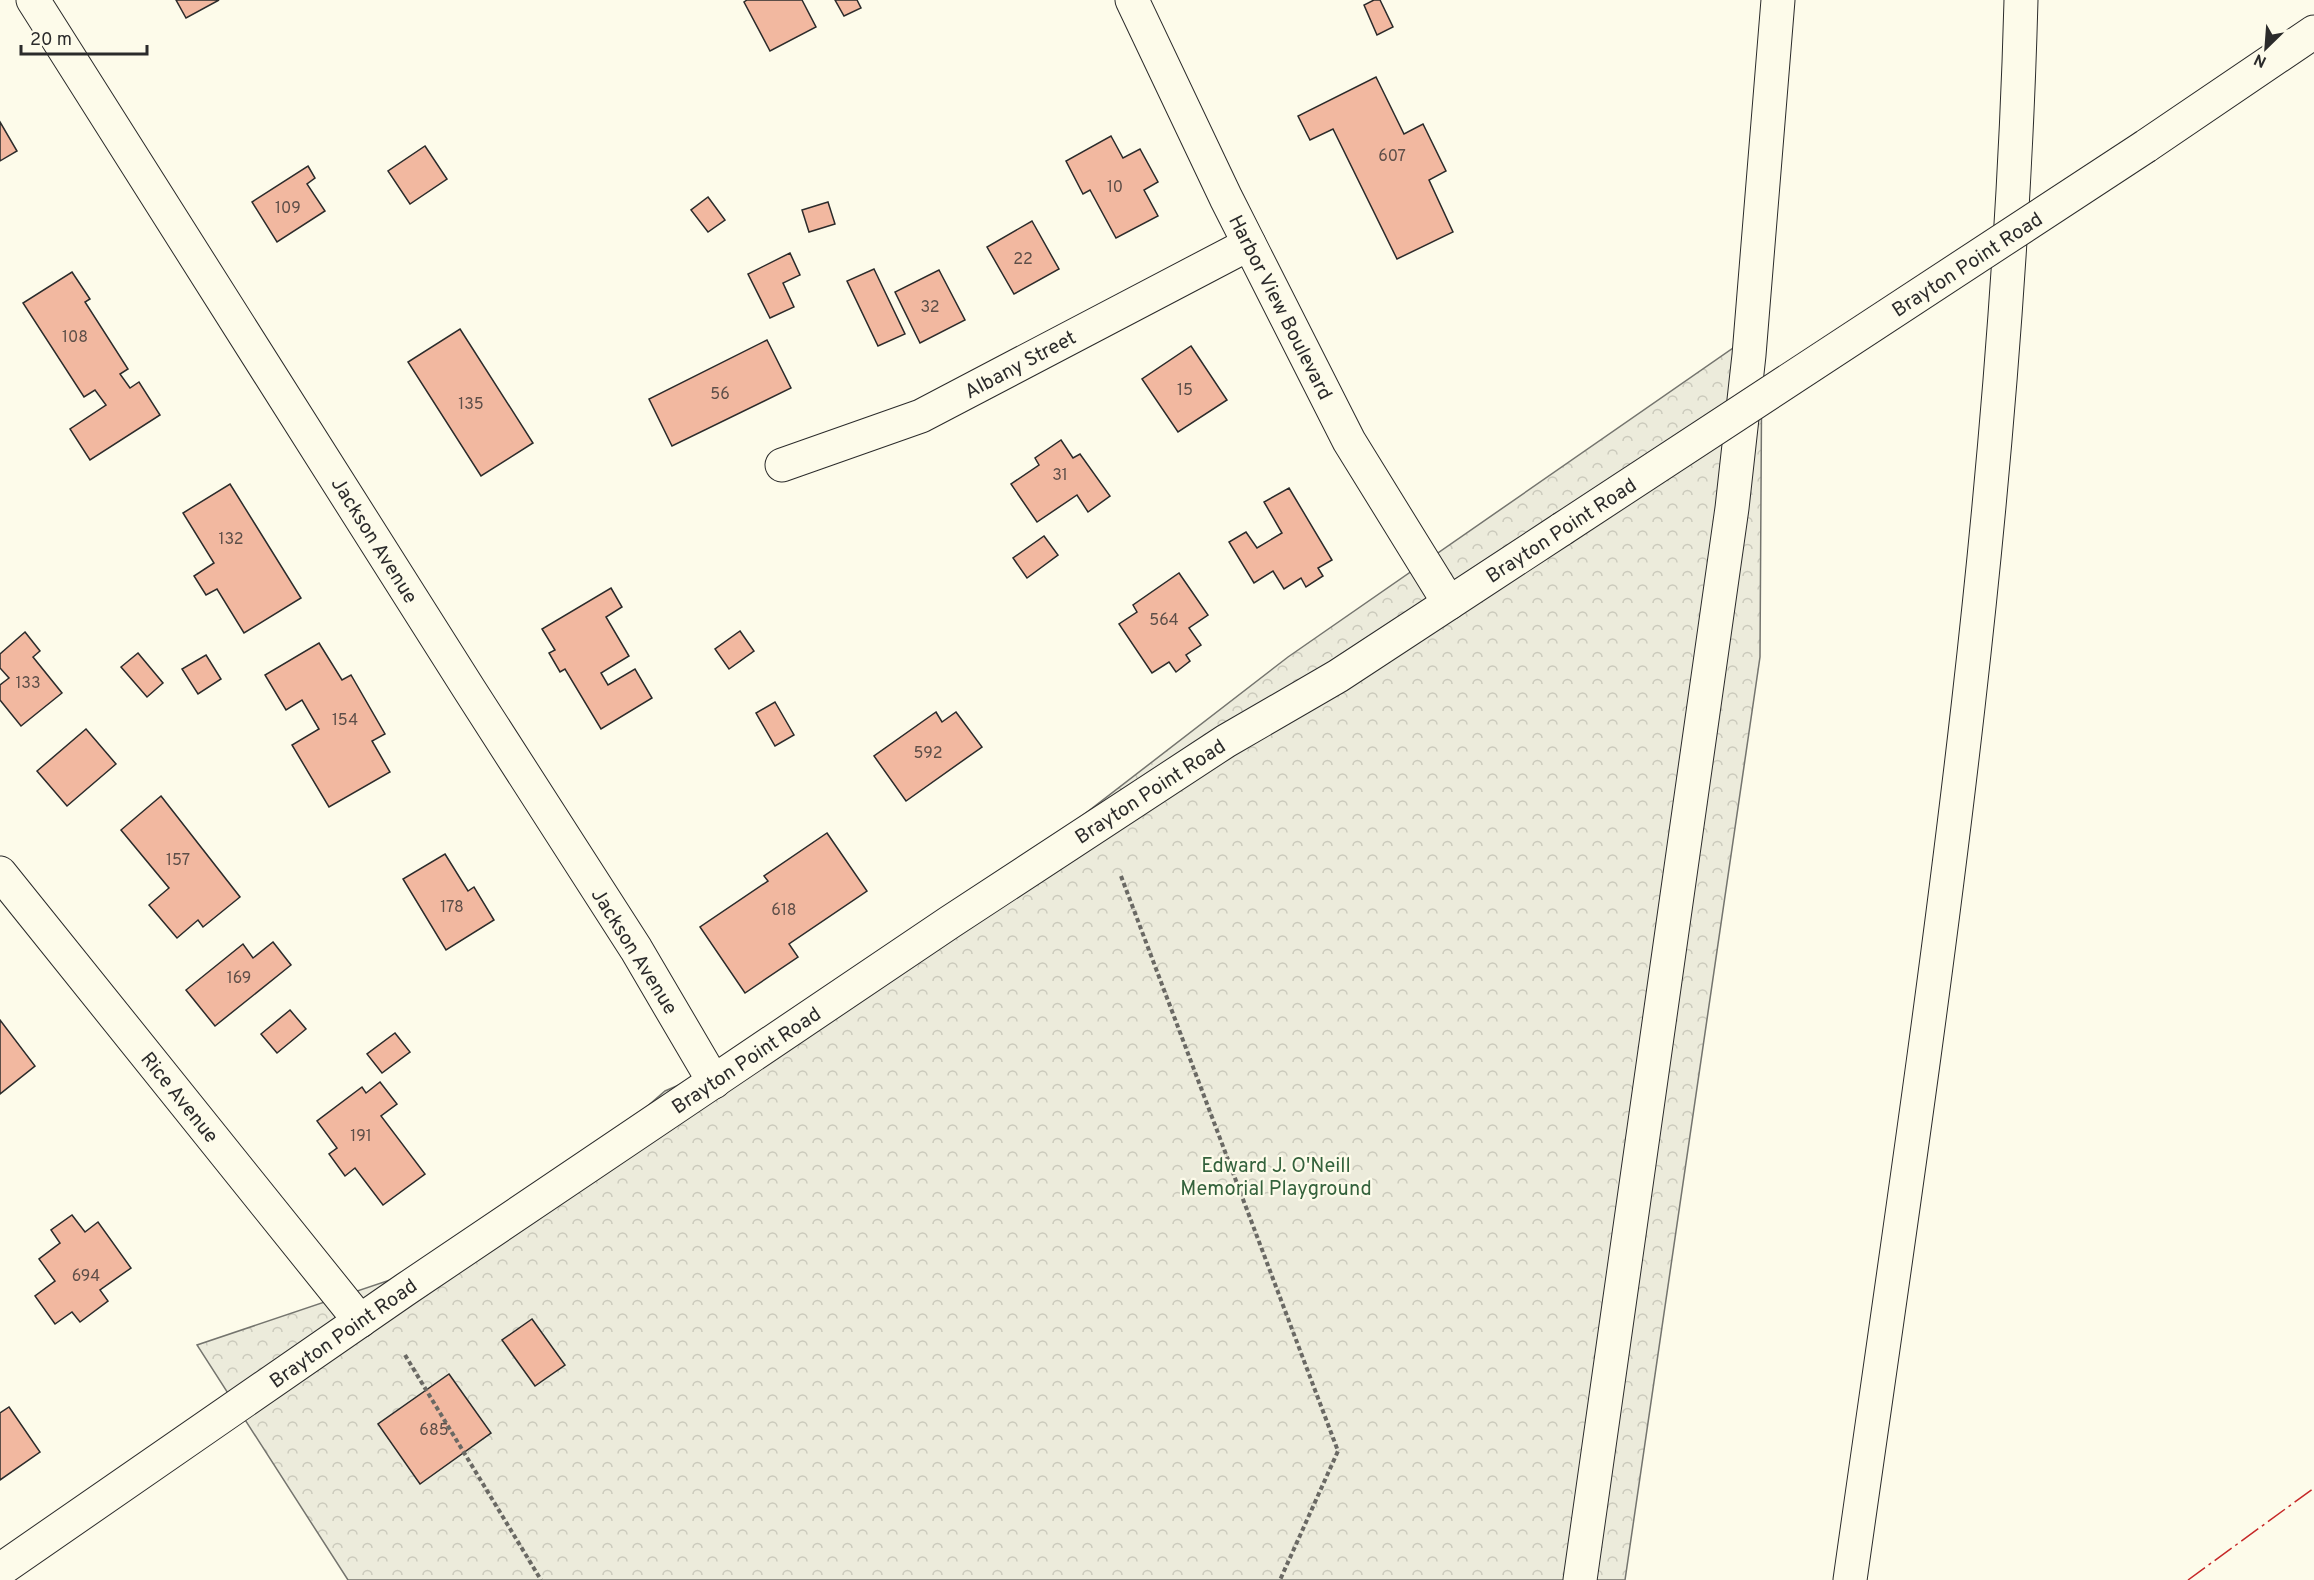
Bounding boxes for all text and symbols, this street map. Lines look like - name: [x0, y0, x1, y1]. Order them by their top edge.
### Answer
- scale bar: [21, 18, 147, 56]
- north arrow: [2236, 18, 2296, 78]
- text: 20 m: [30, 29, 72, 52]
- text: N: [2251, 48, 2270, 71]
- house number: 607: [1378, 147, 1406, 167]
- house number: 10: [1107, 178, 1123, 198]
- house number: 109: [275, 199, 301, 219]
- street label: Brayton Point Road: [1888, 207, 2048, 324]
- street label: Harbor View Boulevard: [1221, 211, 1337, 405]
- house number: 22: [1013, 250, 1033, 270]
- house number: 32: [920, 298, 940, 318]
- street label: Albany Street: [961, 325, 1081, 406]
- house number: 108: [62, 328, 88, 348]
- house number: 15: [1177, 381, 1193, 401]
- house number: 56: [710, 385, 730, 405]
- house number: 135: [458, 395, 484, 415]
- house number: 31: [1052, 466, 1068, 486]
- street label: Jackson Avenue: [324, 473, 423, 609]
- street label: Brayton Point Road: [1482, 473, 1642, 590]
- house number: 132: [218, 530, 244, 550]
- house number: 564: [1149, 611, 1179, 631]
- house number: 133: [15, 674, 41, 694]
- house number: 154: [332, 711, 358, 731]
- street label: Brayton Point Road: [1071, 734, 1231, 851]
- house number: 592: [913, 744, 943, 764]
- house number: 157: [166, 851, 190, 871]
- street label: Jackson Avenue: [584, 884, 683, 1020]
- house number: 178: [440, 898, 464, 918]
- house number: 618: [771, 901, 797, 921]
- house number: 169: [227, 969, 251, 989]
- street label: Brayton Point Road: [667, 1002, 827, 1121]
- street label: Rice Avenue: [134, 1047, 223, 1149]
- house number: 191: [350, 1127, 372, 1147]
- park label: Edward J. O'Neill Memorial Playground: [1180, 1154, 1372, 1203]
- house number: 694: [72, 1267, 100, 1287]
- street label: Brayton Point Road: [265, 1274, 423, 1395]
- house number: 685: [419, 1421, 449, 1441]

